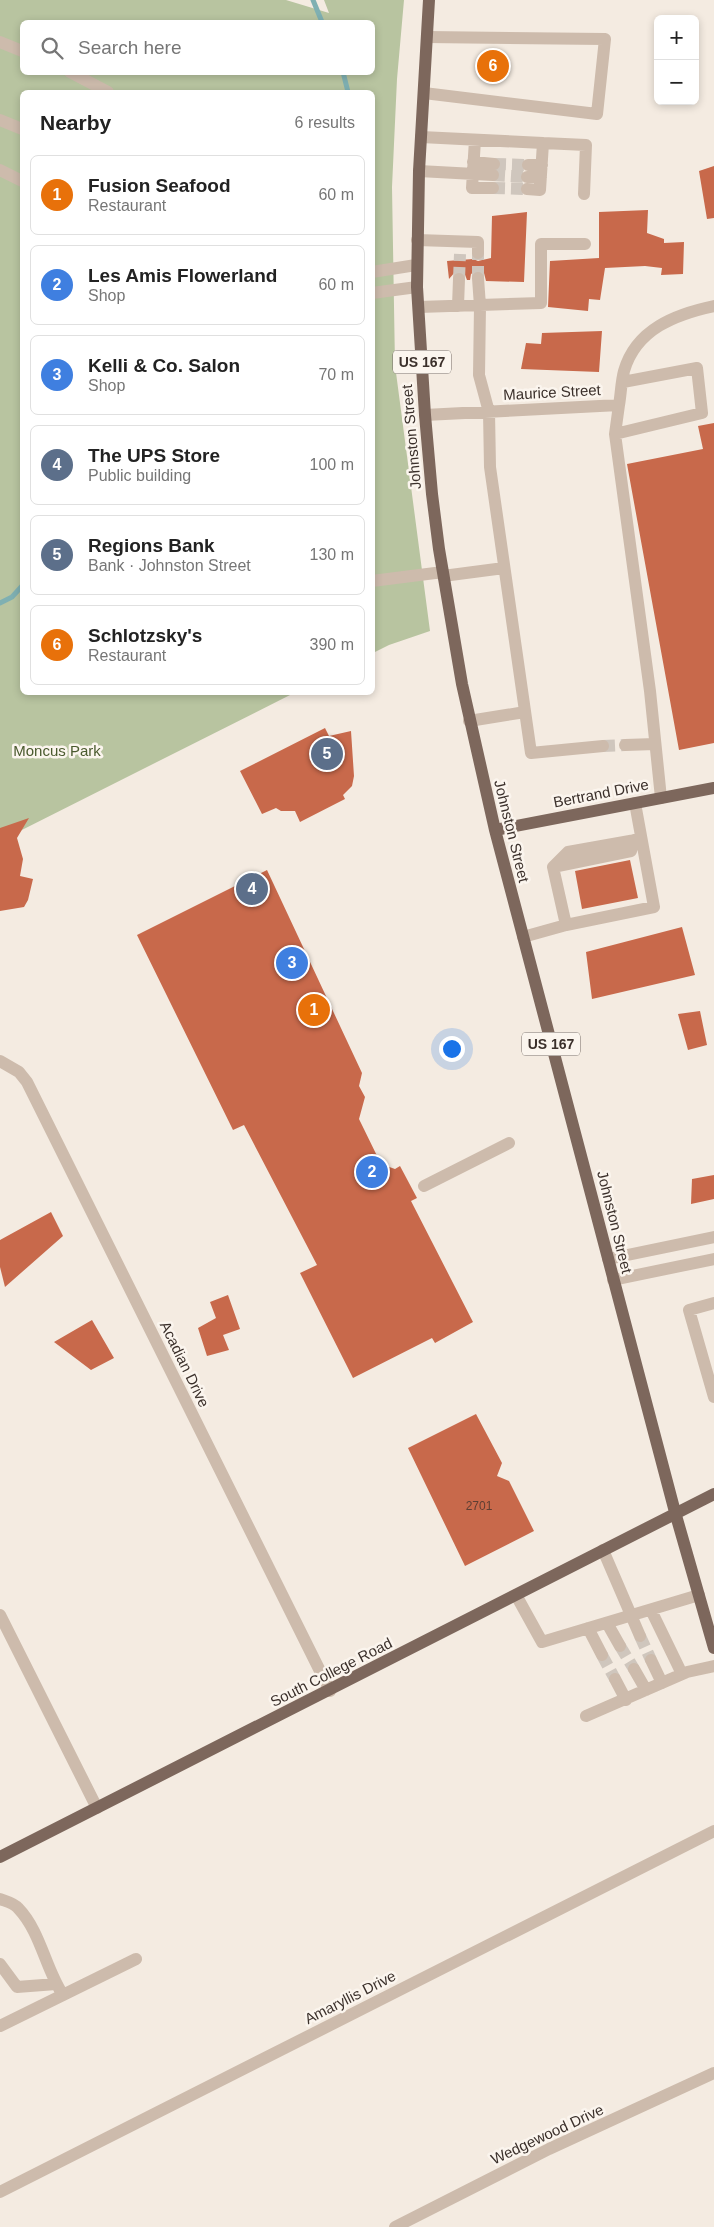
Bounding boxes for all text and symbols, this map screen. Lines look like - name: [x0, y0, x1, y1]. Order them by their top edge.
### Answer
- map controls: [654, 15, 699, 105]
- button: +: [654, 15, 699, 60]
- search box: [20, 20, 375, 75]
- icon: search: [38, 34, 66, 62]
- text: Search here: [78, 37, 182, 58]
- pin: 6: [477, 47, 509, 85]
- button: −: [654, 60, 699, 105]
- text: Nearby: [40, 111, 111, 134]
- text: 6 results: [295, 114, 355, 131]
- text: Fusion Seafood: [88, 175, 231, 196]
- text: 1: [53, 186, 61, 203]
- text: 60 m: [318, 186, 354, 203]
- text: Restaurant: [88, 197, 166, 214]
- text: Les Amis Flowerland: [88, 265, 277, 286]
- text: 2: [53, 276, 61, 293]
- text: 60 m: [318, 276, 354, 293]
- text: Shop: [88, 287, 125, 304]
- road number: US 167: [393, 351, 451, 374]
- text: Kelli & Co. Salon: [88, 355, 240, 376]
- text: 3: [53, 366, 61, 383]
- text: 70 m: [318, 366, 354, 383]
- text: Shop: [88, 377, 125, 394]
- street label: Maurice Street: [503, 381, 602, 403]
- street label: Johnston Street: [398, 383, 424, 490]
- text: The UPS Store: [88, 445, 220, 466]
- text: 4: [53, 456, 61, 473]
- text: 100 m: [310, 456, 354, 473]
- text: Public building: [88, 467, 191, 484]
- text: Regions Bank: [88, 535, 215, 556]
- text: 5: [53, 546, 61, 563]
- text: 130 m: [310, 546, 354, 563]
- text: Bank · Johnston Street: [88, 557, 251, 574]
- text: Schlotzsky's: [88, 625, 202, 646]
- text: 6: [53, 636, 61, 653]
- text: 390 m: [310, 636, 354, 653]
- text: Restaurant: [88, 647, 166, 664]
- pin: 5: [311, 735, 343, 773]
- park label: Moncus Park: [13, 742, 101, 759]
- street label: Bertrand Drive: [552, 775, 650, 811]
- street label: Johnston Street: [491, 778, 533, 885]
- pin: 4: [236, 870, 268, 908]
- pin: 3: [276, 944, 308, 982]
- pin: 1: [298, 991, 330, 1029]
- road number: US 167: [522, 1032, 580, 1056]
- your location: [439, 1036, 465, 1062]
- pin: 2: [356, 1153, 388, 1191]
- street label: Johnston Street: [594, 1169, 636, 1276]
- street label: Acadian Drive: [157, 1318, 213, 1410]
- house number: 2701: [466, 1499, 493, 1513]
- street label: South College Road: [267, 1634, 395, 1710]
- street label: Amaryllis Drive: [302, 1967, 398, 2027]
- street label: Wedgewood Drive: [488, 2100, 606, 2168]

